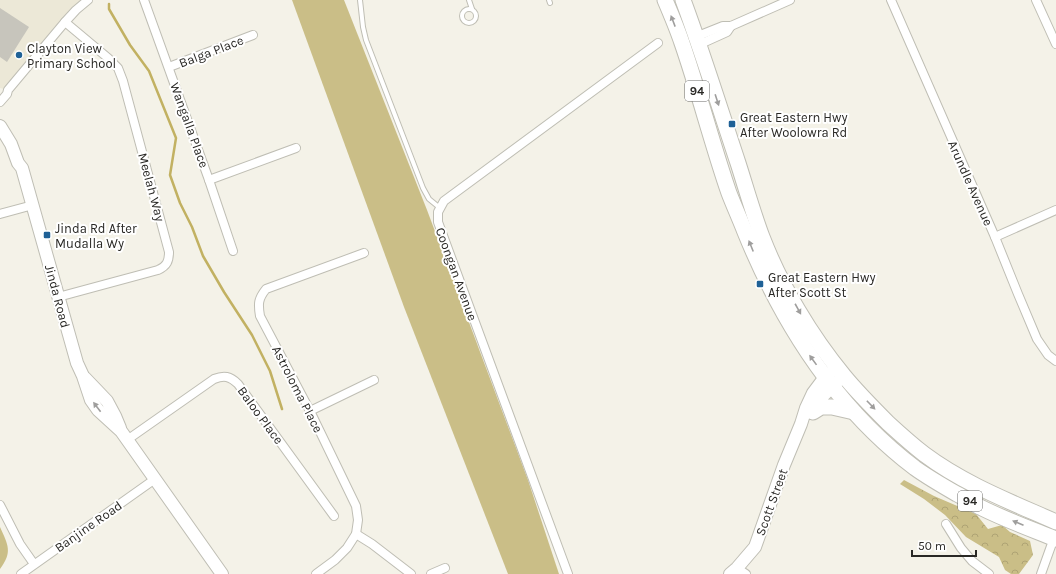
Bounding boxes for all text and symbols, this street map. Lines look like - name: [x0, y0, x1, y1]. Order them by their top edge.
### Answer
- one-way arrow: [670, 15, 676, 27]
- street label: Balga Place: [177, 32, 246, 71]
- place label: Clayton View Primary School: [27, 41, 116, 71]
- marker: Clayton View Primary School: [14, 50, 24, 60]
- street label: Wangalla Place: [167, 81, 212, 170]
- road number: 94: [685, 81, 709, 101]
- one-way arrow: [714, 94, 720, 106]
- place label: Great Eastern Hwy After Woolowra Rd: [740, 110, 848, 140]
- marker: Great Eastern Hwy After Woolowra Rd: [727, 119, 737, 129]
- street label: Arundle Avenue: [945, 138, 996, 228]
- street label: Meelah Way: [135, 151, 168, 223]
- place label: Jinda Rd After Mudalla Wy: [55, 221, 137, 251]
- street label: Coongan Avenue: [433, 225, 480, 323]
- marker: Jinda Rd After Mudalla Wy: [42, 230, 52, 240]
- one-way arrow: [747, 239, 753, 251]
- street label: Jinda Road: [42, 263, 73, 329]
- place label: Great Eastern Hwy After Scott St: [768, 270, 876, 300]
- marker: Great Eastern Hwy After Scott St: [755, 279, 765, 289]
- one-way arrow: [795, 303, 801, 315]
- street label: Astroloma Place: [269, 343, 326, 435]
- one-way arrow: [809, 355, 817, 365]
- street label: Baloo Place: [235, 384, 287, 447]
- one-way arrow: [866, 400, 875, 410]
- one-way arrow: [93, 402, 101, 412]
- street label: Scott Street: [752, 467, 791, 538]
- road number: 94: [958, 491, 982, 511]
- street label: Banjine Road: [52, 498, 125, 555]
- one-way arrow: [1012, 520, 1023, 526]
- scale bar: [912, 532, 976, 558]
- text: 50 m: [918, 539, 946, 553]

